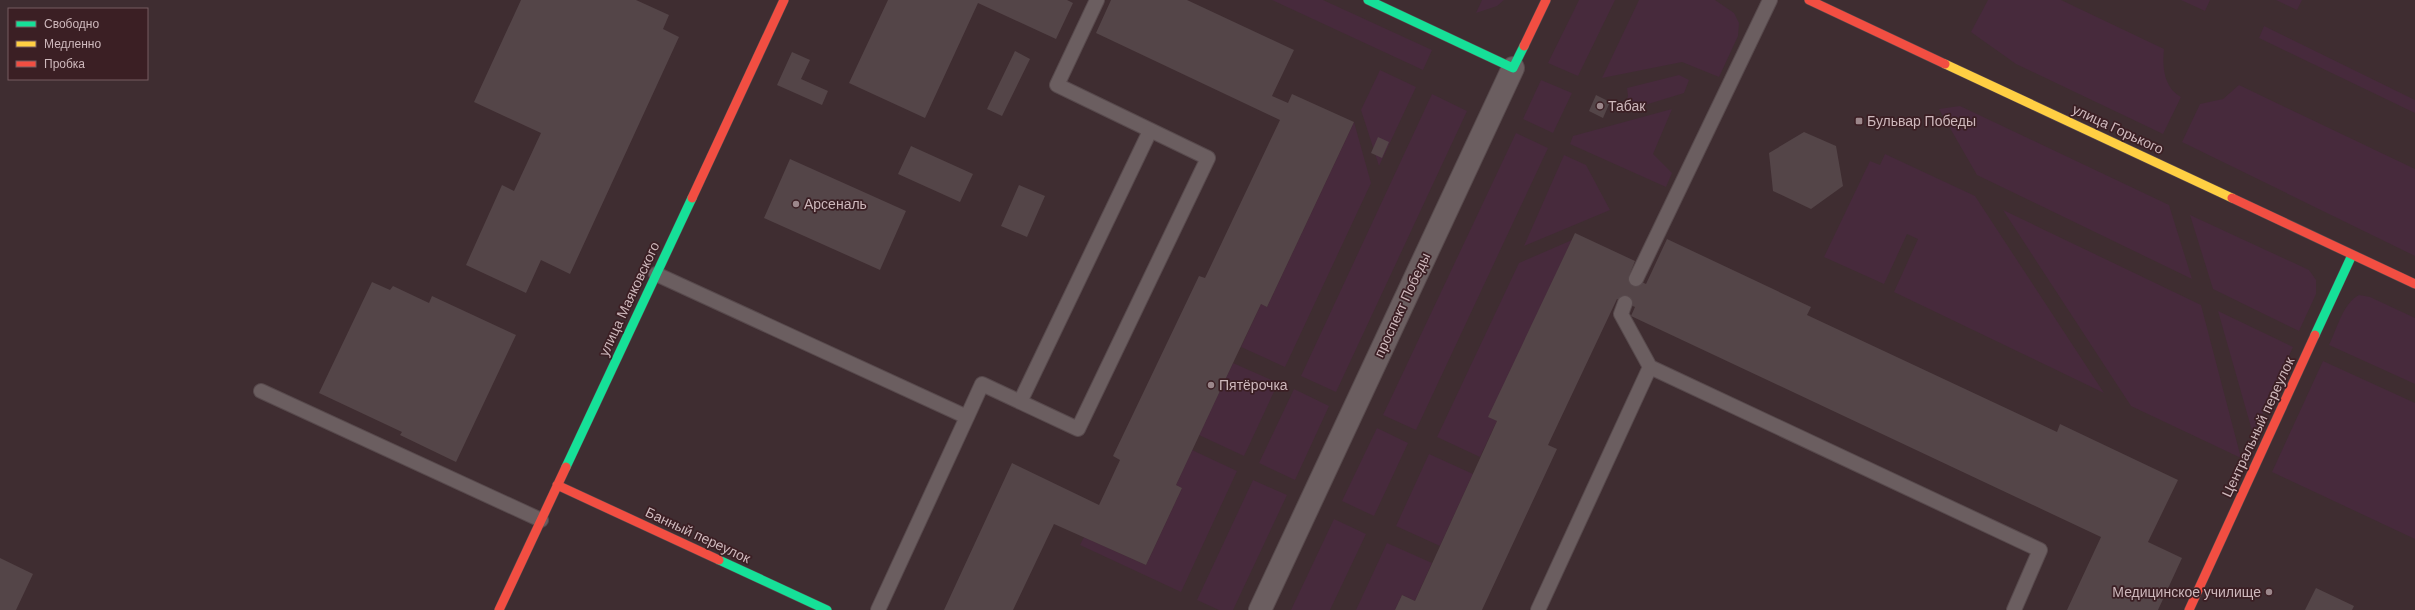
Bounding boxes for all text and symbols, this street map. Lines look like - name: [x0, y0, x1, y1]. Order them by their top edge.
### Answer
- legend: [8, 8, 148, 80]
- text: Свободно: [44, 16, 99, 32]
- text: Медленно: [44, 36, 101, 52]
- text: Пробка: [44, 56, 85, 72]
- place label: Табак: [1608, 97, 1646, 115]
- street label: улица Горького: [2070, 100, 2167, 158]
- marker: Табак: [1595, 101, 1605, 111]
- place label: Бульвар Победы: [1867, 112, 1976, 130]
- marker: Бульвар Победы: [1854, 116, 1864, 126]
- place label: Арсеналь: [804, 195, 867, 213]
- marker: Арсеналь: [791, 199, 801, 209]
- street label: улица Маяковского: [595, 239, 664, 359]
- street label: проспект Победы: [1370, 250, 1434, 360]
- street label: Центральный переулок: [2218, 353, 2299, 500]
- place label: Пятёрочка: [1219, 376, 1288, 394]
- marker: Пятёрочка: [1206, 380, 1216, 390]
- street label: Банный переулок: [643, 503, 754, 568]
- place label: Медицинское училище: [2112, 583, 2261, 601]
- marker: Медицинское училище: [2264, 587, 2274, 597]

